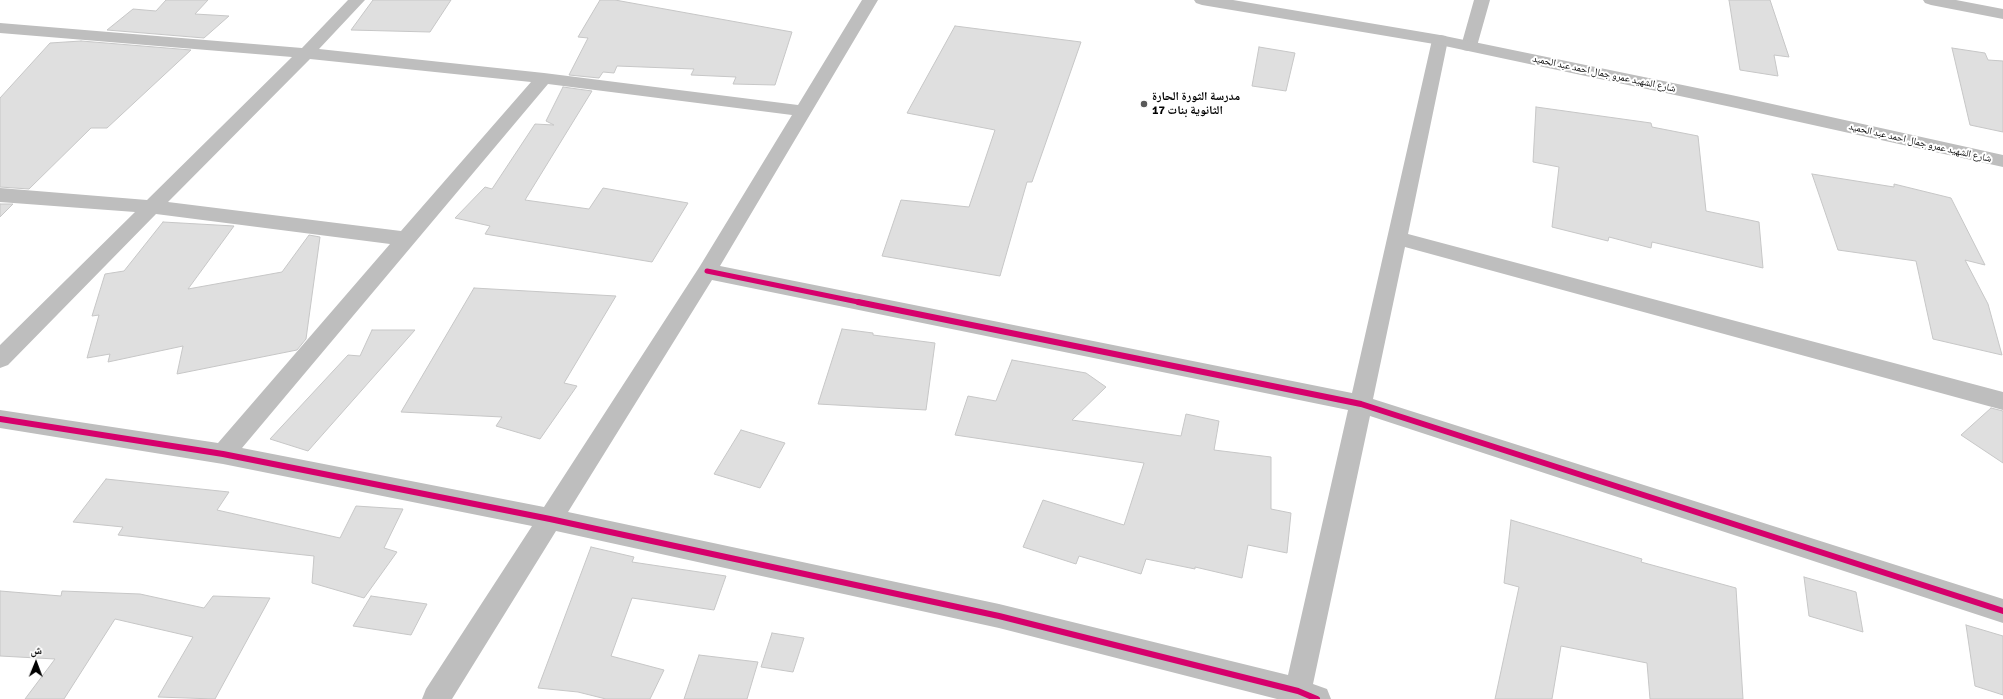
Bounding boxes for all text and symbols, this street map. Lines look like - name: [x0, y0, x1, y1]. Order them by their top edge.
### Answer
- street label: شارع الشهيد عمرو جمال احمد عبد الحميد: [1531, 53, 1677, 95]
- place label: مدرسة الثورة الحارة 17 الثانوية بنات: [1152, 90, 1240, 118]
- marker: مدرسة الثورة الحارة 17 الثانوية بنات: [1139, 99, 1149, 109]
- street label: شارع الشهيد عمرو جمال احمد عبد الحميد: [1847, 121, 1993, 165]
- north arrow: [16, 643, 56, 683]
- text: ش: [30, 644, 42, 657]

